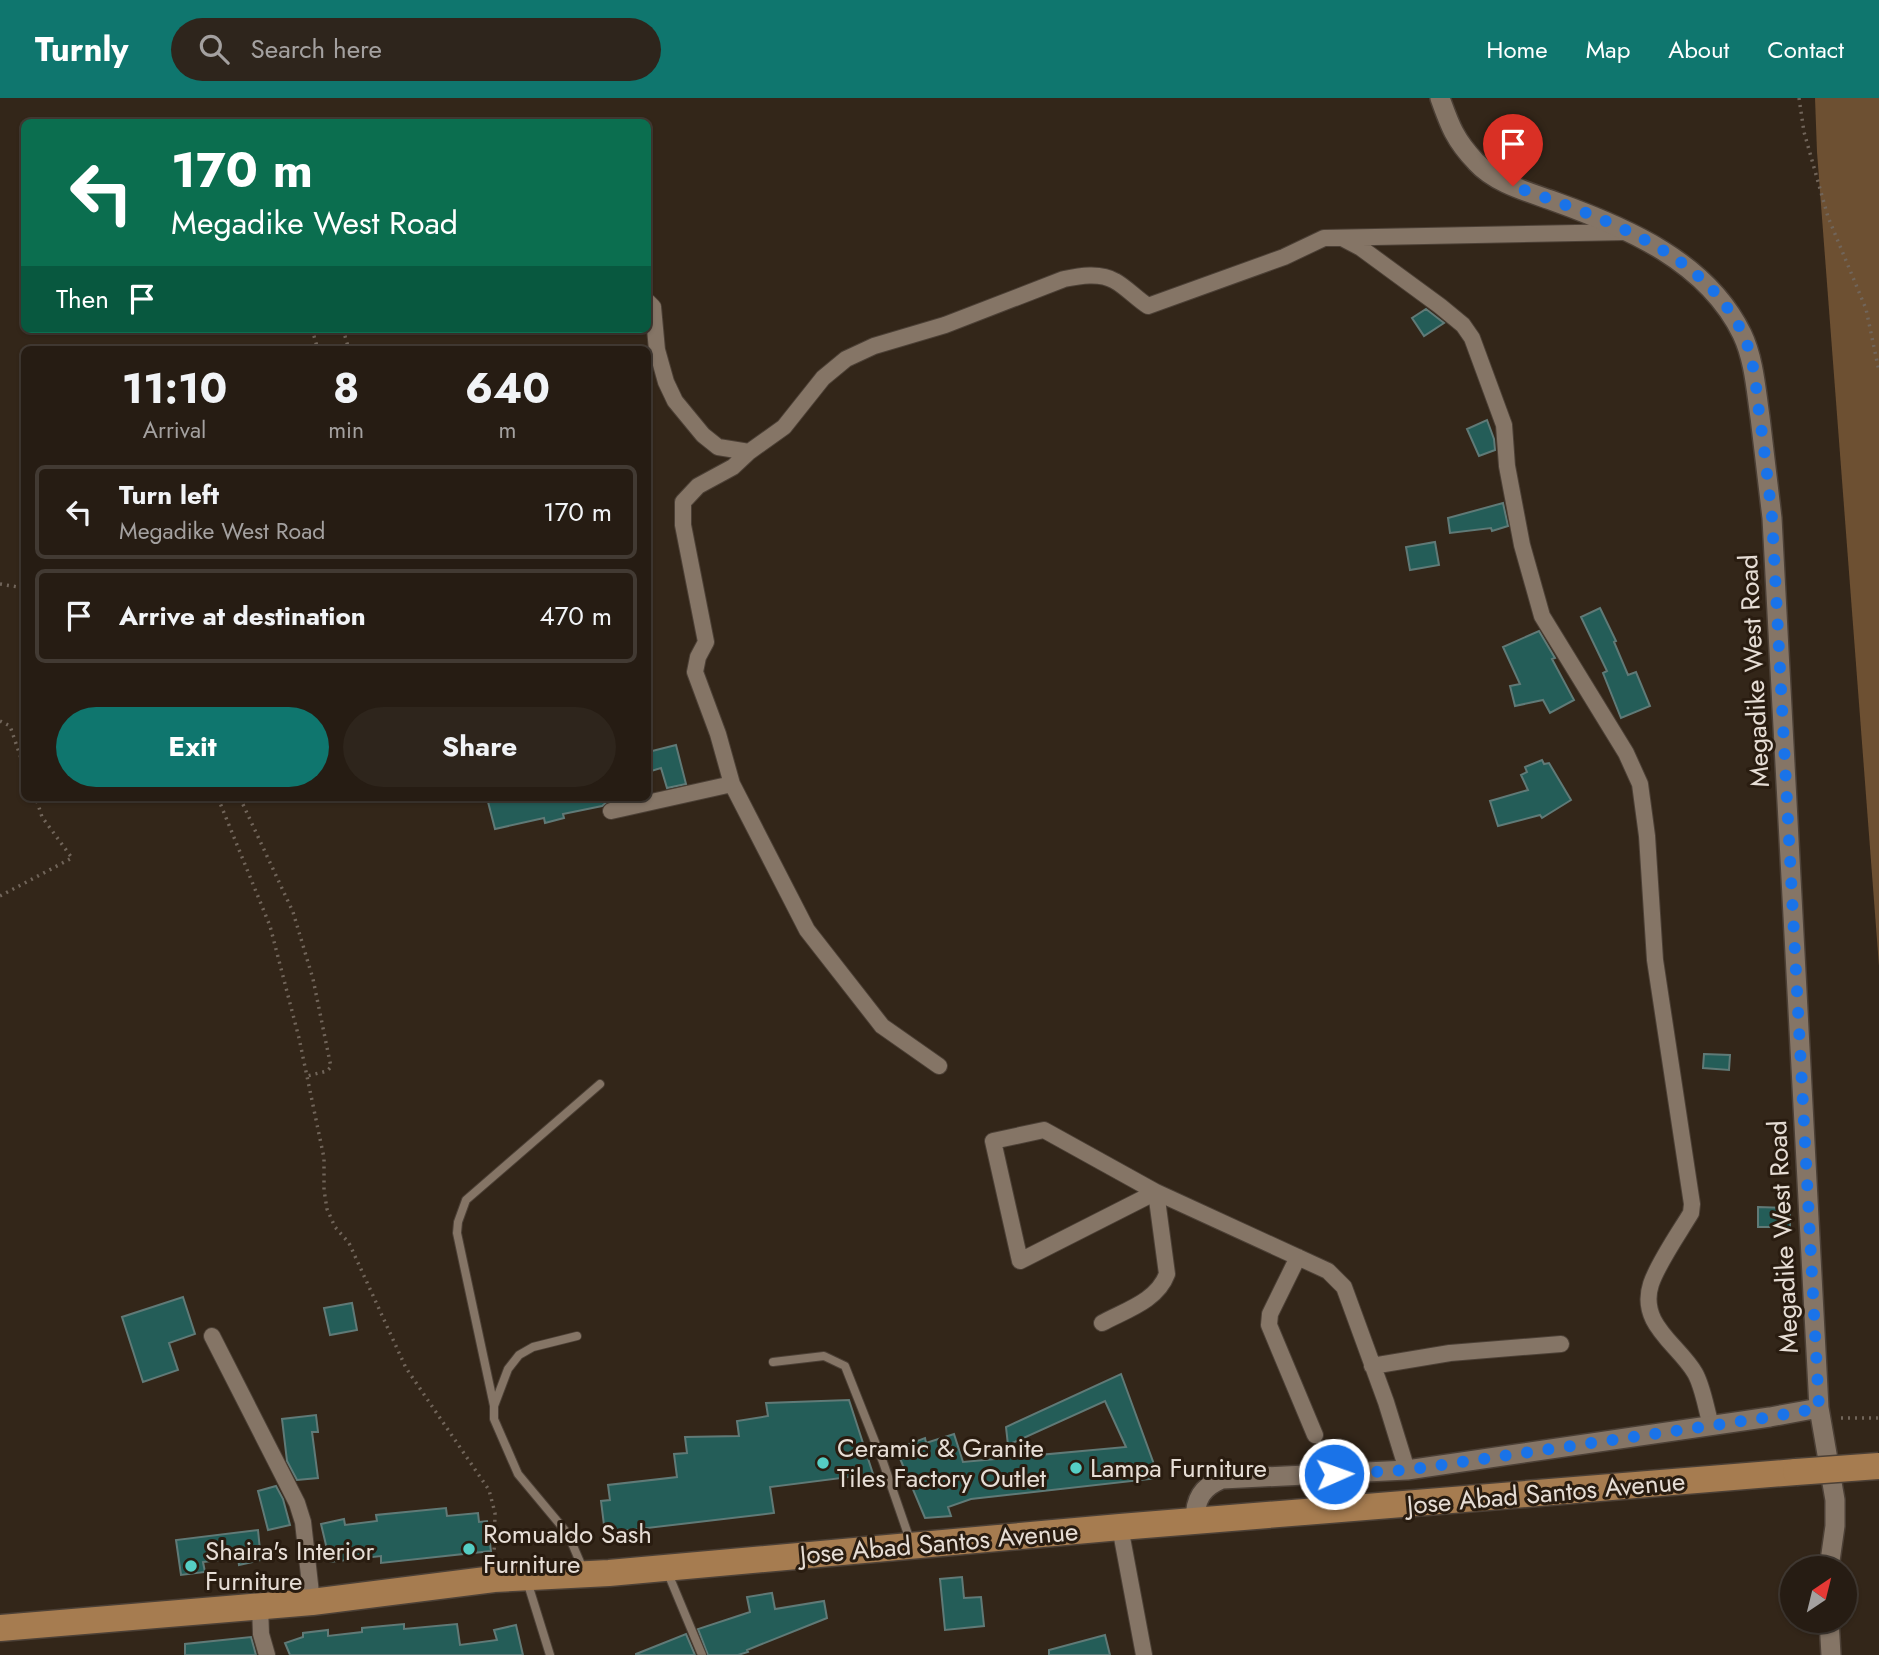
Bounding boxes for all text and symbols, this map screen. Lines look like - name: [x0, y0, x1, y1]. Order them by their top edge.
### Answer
- search box: [171, 18, 661, 81]
- text: Turnly: [35, 26, 129, 73]
- icon: search: [195, 30, 233, 68]
- text: Search here: [251, 30, 382, 68]
- text: Home: [1486, 32, 1548, 67]
- text: Map: [1586, 32, 1630, 67]
- text: About: [1668, 32, 1729, 67]
- text: Contact: [1767, 32, 1844, 67]
- pin: [1483, 114, 1543, 186]
- icon: arrive: [1494, 125, 1532, 163]
- text: 170 m: [171, 135, 313, 205]
- icon: left: [56, 147, 147, 238]
- text: Megadike West Road: [171, 200, 458, 246]
- text: Then: [56, 280, 109, 318]
- icon: arrive: [123, 280, 161, 318]
- text: 11:10: [122, 358, 227, 419]
- text: 8: [333, 358, 359, 419]
- text: 640: [465, 358, 550, 419]
- text: Arrival: [143, 413, 206, 447]
- text: min: [328, 413, 364, 447]
- text: m: [499, 413, 517, 447]
- text: Turn left: [119, 476, 219, 514]
- icon: left: [60, 493, 98, 531]
- text: 170 m: [543, 493, 612, 531]
- text: Megadike West Road: [119, 514, 325, 548]
- street label: Megadike West Road: [1729, 554, 1779, 788]
- icon: arrive: [60, 597, 98, 635]
- text: Arrive at destination: [119, 597, 366, 635]
- text: 470 m: [540, 597, 612, 635]
- button: Exit: [56, 707, 329, 787]
- button: Share: [343, 707, 616, 787]
- street label: Megadike West Road: [1758, 1120, 1808, 1354]
- place label: Ceramic & Granite Tiles Factory Outlet: [837, 1429, 1047, 1497]
- position arrow: [1297, 1437, 1371, 1511]
- place label: Lampa Furniture: [1090, 1449, 1267, 1487]
- marker: Ceramic & Granite Tiles Factory Outlet: [815, 1455, 831, 1471]
- marker: Lampa Furniture: [1068, 1460, 1084, 1476]
- street label: Jose Abad Santos Avenue: [1402, 1462, 1687, 1524]
- street label: Jose Abad Santos Avenue: [795, 1512, 1080, 1574]
- place label: Romualdo Sash Furniture: [483, 1515, 652, 1583]
- place label: Shaira's Interior Furniture: [205, 1532, 374, 1600]
- marker: Romualdo Sash Furniture: [461, 1541, 477, 1557]
- north arrow: [1780, 1556, 1857, 1633]
- map controls: [1780, 1556, 1857, 1633]
- marker: Shaira's Interior Furniture: [183, 1558, 199, 1574]

